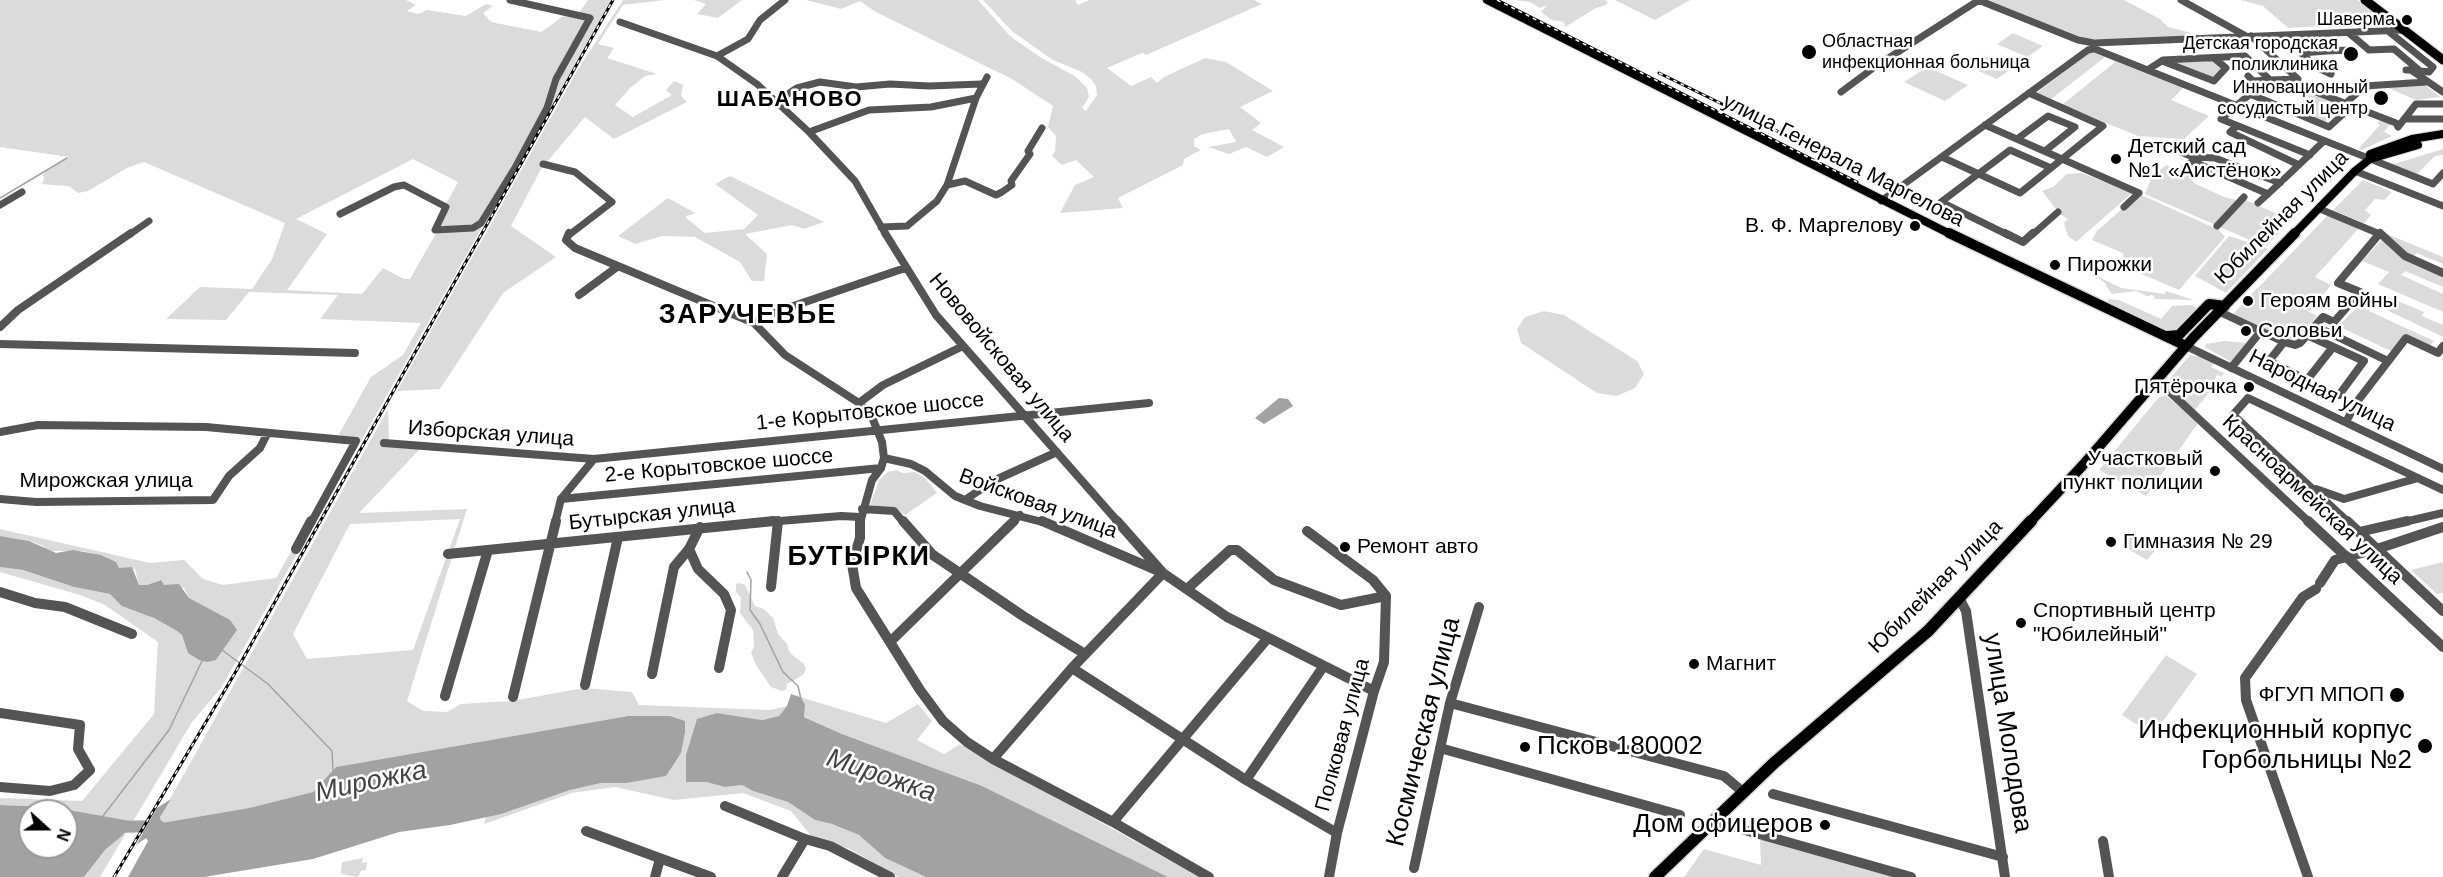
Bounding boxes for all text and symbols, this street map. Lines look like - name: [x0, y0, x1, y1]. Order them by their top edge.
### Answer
- place label: Шаверма: [2317, 9, 2395, 31]
- marker: Шаверма: [2400, 13, 2414, 27]
- place label: Областная инфекционная больница: [1822, 31, 2030, 74]
- place label: Детская городская поликлиника: [2183, 33, 2338, 76]
- marker: Областная инфекционная больница: [1800, 43, 1818, 61]
- marker: Детская городская поликлиника: [2342, 45, 2360, 63]
- place label: Инновационный сосудистый центр: [2217, 77, 2368, 119]
- district label: ШАБАНОВО: [717, 87, 863, 113]
- street label: улица Генерала Маргелова: [1718, 89, 1968, 233]
- marker: Инновационный сосудистый центр: [2372, 89, 2390, 107]
- place label: Детский сад №1 «Аистёнок»: [2128, 134, 2281, 184]
- street label: Юбилейная улица: [2210, 146, 2354, 290]
- marker: Детский сад №1 «Аистёнок»: [2109, 152, 2123, 166]
- place label: В. Ф. Маргелову: [1745, 213, 1903, 239]
- marker: В. Ф. Маргелову: [1908, 219, 1922, 233]
- place label: Пирожки: [2067, 252, 2152, 278]
- marker: Пирожки: [2048, 258, 2062, 272]
- street label: Нововойсковая улица: [923, 268, 1079, 448]
- place label: Героям войны: [2260, 288, 2398, 314]
- marker: Героям войны: [2241, 294, 2255, 308]
- district label: ЗАРУЧЕВЬЕ: [659, 300, 837, 332]
- place label: Соловьи: [2258, 318, 2342, 344]
- marker: Соловьи: [2239, 324, 2253, 338]
- street label: Народная улица: [2244, 345, 2400, 437]
- place label: Пятёрочка: [2134, 374, 2237, 400]
- marker: Пятёрочка: [2242, 380, 2256, 394]
- street label: 1-е Корытовское шоссе: [755, 387, 985, 437]
- street label: Красноармейская улица: [2217, 410, 2407, 590]
- street label: Изборская улица: [407, 416, 575, 452]
- street label: 2-е Корытовское шоссе: [604, 443, 834, 489]
- place label: Участковый пункт полиции: [2063, 446, 2203, 496]
- street label: Войсковая улица: [955, 464, 1121, 544]
- marker: Участковый пункт полиции: [2208, 464, 2222, 478]
- street label: Мирожская улица: [19, 468, 193, 494]
- street label: Бутырская улица: [568, 494, 736, 536]
- street label: Юбилейная улица: [1864, 515, 2008, 659]
- place label: Гимназия № 29: [2123, 529, 2273, 555]
- place label: Ремонт авто: [1357, 534, 1478, 560]
- marker: Гимназия № 29: [2104, 535, 2118, 549]
- marker: Ремонт авто: [1338, 540, 1352, 554]
- district label: БУТЫРКИ: [788, 542, 930, 574]
- place label: Спортивный центр "Юбилейный": [2033, 598, 2216, 648]
- street label: Космическая улица: [1380, 614, 1468, 850]
- marker: Спортивный центр "Юбилейный": [2014, 616, 2028, 630]
- street label: улица Молодова: [1976, 631, 2038, 835]
- place label: Магнит: [1706, 651, 1776, 677]
- street label: Полковая улица: [1310, 656, 1376, 814]
- marker: Магнит: [1687, 657, 1701, 671]
- place label: ФГУП МПОП: [2258, 682, 2384, 708]
- marker: ФГУП МПОП: [2388, 686, 2406, 704]
- place label: Инфекционный корпус Горбольницы №2: [2138, 715, 2412, 776]
- place label: Псков 180002: [1537, 731, 1703, 763]
- marker: Инфекционный корпус Горбольницы №2: [2416, 737, 2434, 755]
- marker: Псков 180002: [1518, 740, 1532, 754]
- water label: Мирожка: [822, 742, 940, 810]
- water label: Мирожка: [312, 754, 430, 810]
- north arrow: [18, 799, 78, 859]
- place label: Дом офицеров: [1633, 809, 1813, 841]
- marker: Дом офицеров: [1818, 818, 1832, 832]
- text: N: [53, 826, 73, 843]

